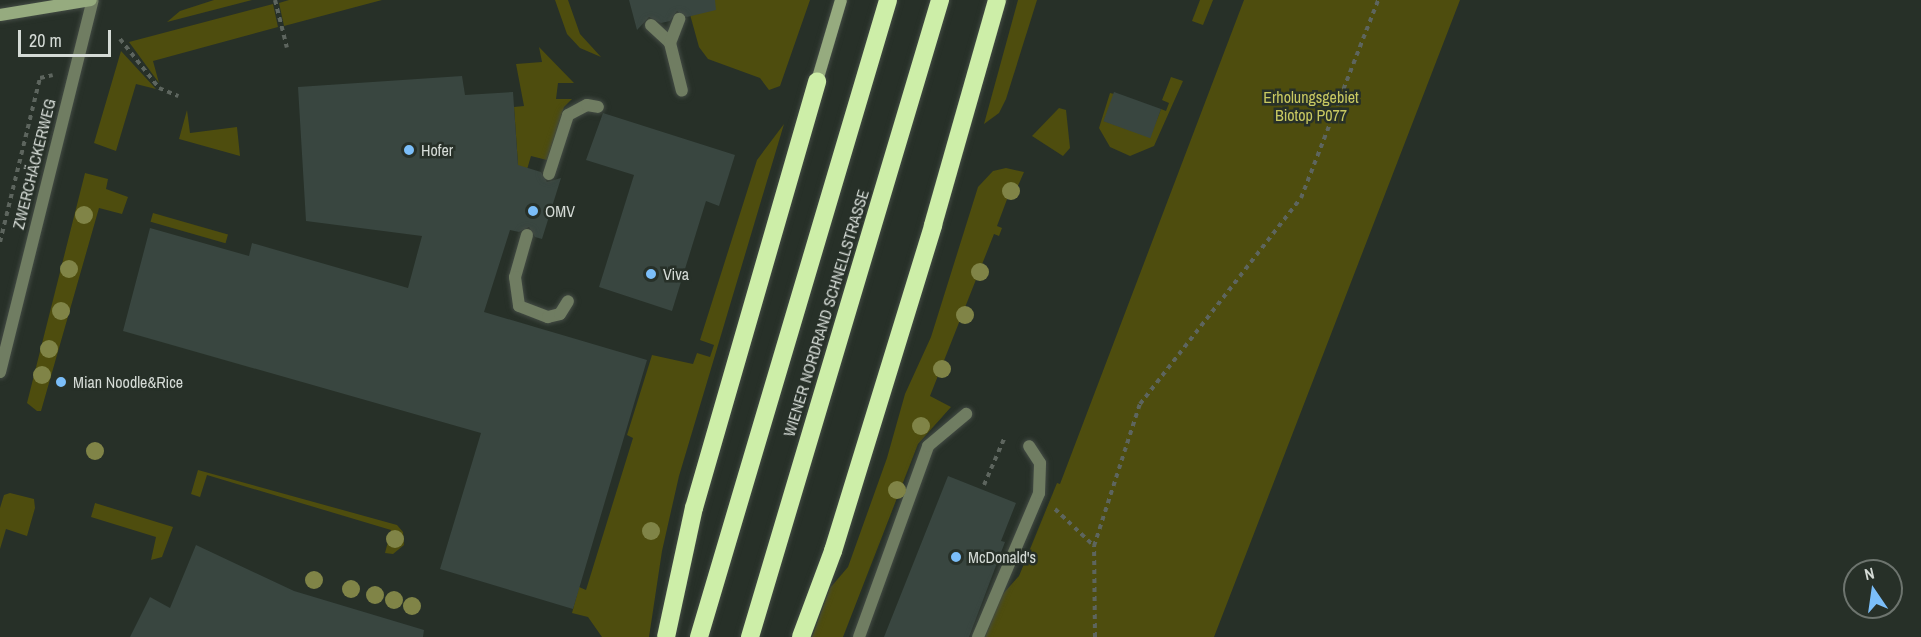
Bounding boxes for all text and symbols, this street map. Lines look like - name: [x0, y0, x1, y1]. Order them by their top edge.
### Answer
- scale bar: [21, 18, 114, 56]
- text: 20 m: [29, 28, 62, 53]
- park label: Erholungsgebiet Biotop P077: [1263, 87, 1359, 125]
- street label: ZWERCHÄCKERWEG: [8, 97, 60, 231]
- place label: Hofer: [421, 140, 453, 160]
- marker: Hofer: [402, 143, 416, 157]
- street label: WIENER NORDRAND SCHNELLSTRASSE: [779, 187, 873, 439]
- place label: OMV: [545, 201, 575, 221]
- marker: OMV: [526, 204, 540, 218]
- place label: Viva: [663, 264, 689, 284]
- marker: Viva: [644, 267, 658, 281]
- place label: Mian Noodle&Rice: [73, 372, 183, 392]
- marker: Mian Noodle&Rice: [54, 375, 68, 389]
- place label: McDonald's: [968, 547, 1036, 567]
- marker: McDonald's: [949, 550, 963, 564]
- north arrow: [1843, 559, 1903, 619]
- text: N: [1862, 562, 1876, 585]

